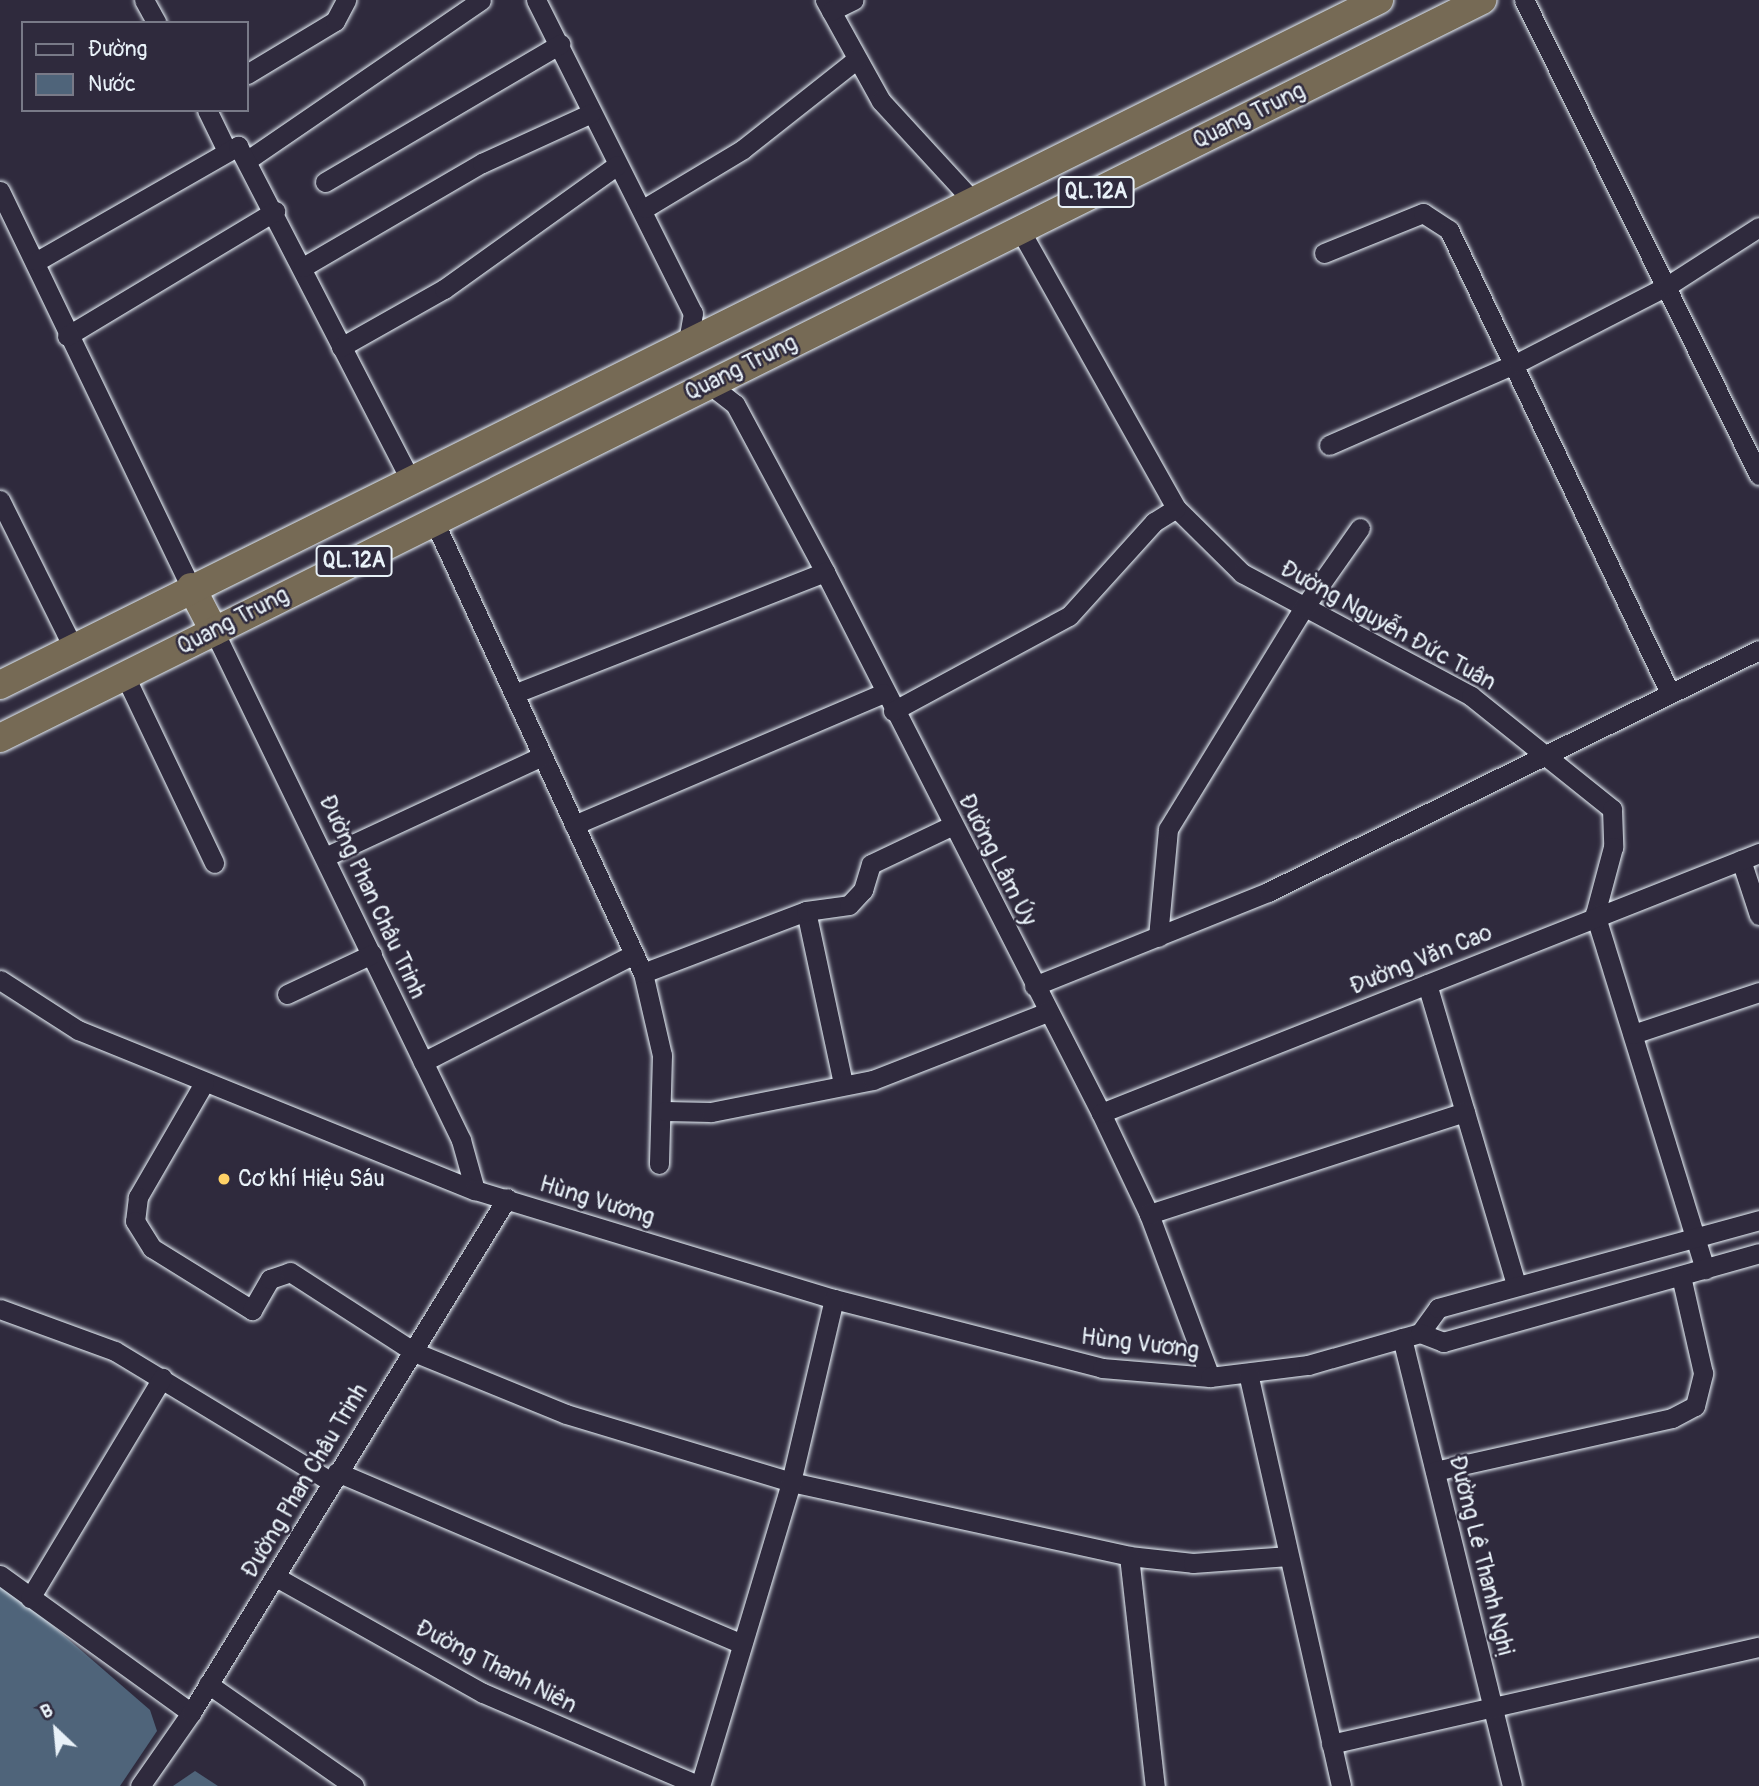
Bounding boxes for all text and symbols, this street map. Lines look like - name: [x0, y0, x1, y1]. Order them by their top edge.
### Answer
- legend: [21, 21, 248, 112]
- text: Đường: [88, 36, 147, 63]
- text: Nước: [88, 71, 136, 98]
- street label: Quang Trung: [1188, 77, 1310, 155]
- road number: QL.12A: [1058, 174, 1134, 210]
- street label: Quang Trung: [680, 329, 802, 407]
- road number: QL.12A: [316, 544, 392, 578]
- street label: Đường Nguyễn Đức Tuân: [1275, 555, 1501, 697]
- street label: Quang Trung: [173, 581, 293, 661]
- street label: Đường Lâm Úy: [952, 789, 1042, 931]
- street label: Đường Phan Châu Trinh: [313, 791, 431, 1003]
- street label: Đường Văn Cao: [1346, 919, 1496, 1001]
- place label: Cơ khí Hiệu Sáu: [238, 1165, 385, 1193]
- street label: Hùng Vương: [536, 1170, 658, 1232]
- marker: Cơ khí Hiệu Sáu: [216, 1171, 232, 1187]
- street label: Hùng Vương: [1079, 1323, 1201, 1365]
- street label: Đường Phan Châu Trinh: [236, 1379, 374, 1583]
- street label: Đường Lê Thanh Nghị: [1443, 1453, 1519, 1659]
- street label: Đường Thanh Niên: [411, 1614, 581, 1720]
- north arrow: [21, 1695, 91, 1765]
- text: B: [37, 1698, 57, 1724]

